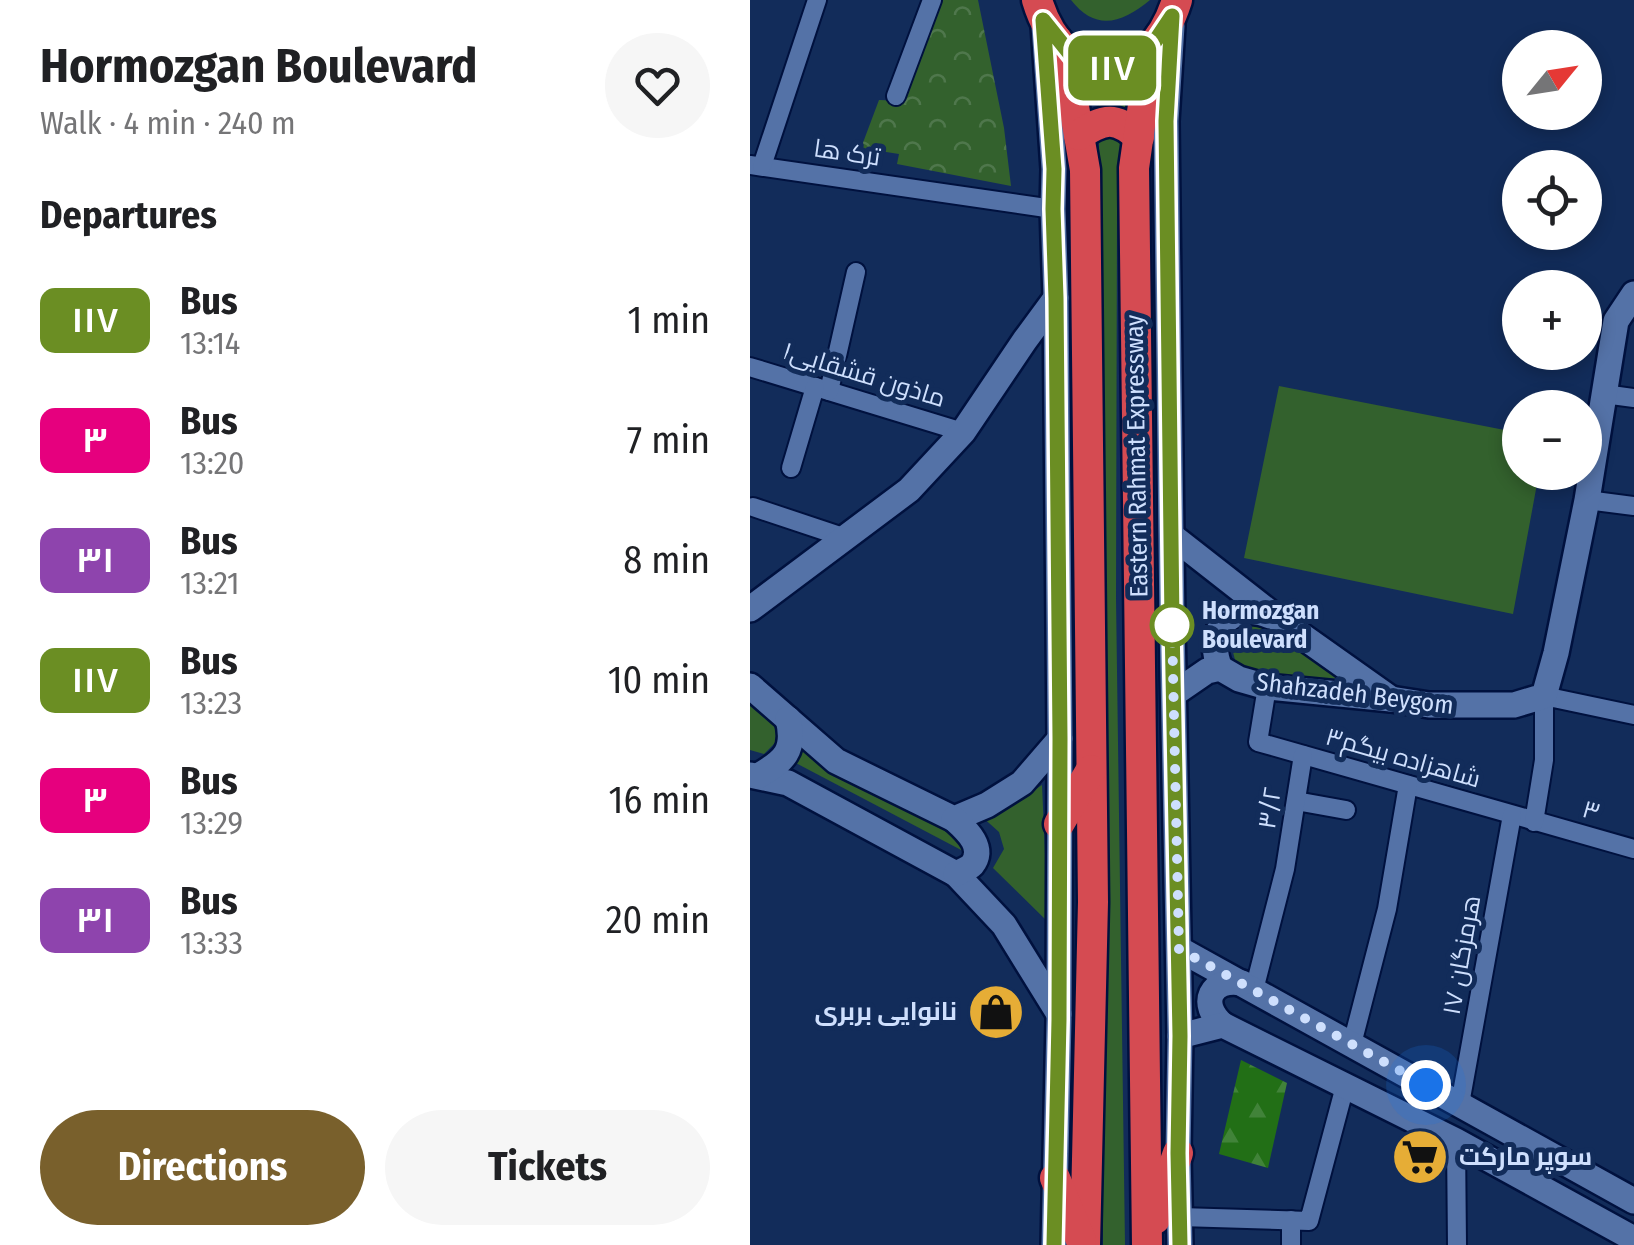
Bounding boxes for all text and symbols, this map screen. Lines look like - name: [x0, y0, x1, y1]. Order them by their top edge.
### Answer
- north arrow: [1502, 30, 1602, 130]
- map controls: [1502, 30, 1602, 490]
- button: heart: [605, 33, 710, 138]
- line badge: ۱۱۷: [1054, 36, 1170, 100]
- text: Hormozgan Boulevard: [40, 37, 477, 95]
- text: ۱۱۷: [1088, 47, 1136, 89]
- text: Walk · 4 min · 240 m: [40, 104, 296, 142]
- street label: ترک ها: [812, 133, 883, 173]
- button: locate: [1502, 150, 1602, 250]
- text: Departures: [40, 192, 217, 238]
- button: +: [1502, 270, 1602, 370]
- text: Bus: [180, 278, 238, 324]
- text: 1 min: [627, 297, 710, 343]
- text: ۱۱۷: [71, 299, 119, 341]
- street label: Eastern Rahmat Expressway: [1120, 314, 1154, 598]
- text: 13:14: [180, 324, 240, 362]
- street label: ماذون قشقایی۱: [779, 336, 949, 414]
- button: −: [1502, 390, 1602, 490]
- text: Bus: [180, 398, 238, 444]
- text: 7 min: [627, 417, 710, 463]
- text: ۳: [82, 419, 108, 461]
- text: 13:20: [180, 444, 244, 482]
- text: Bus: [180, 518, 238, 564]
- text: 8 min: [623, 537, 710, 583]
- text: ۳۱: [76, 539, 114, 581]
- text: 13:21: [180, 564, 240, 602]
- place label: Hormozgan Boulevard: [1202, 596, 1319, 655]
- marker: Hormozgan Boulevard: [1151, 604, 1193, 646]
- text: Bus: [180, 638, 238, 684]
- text: 10 min: [608, 657, 710, 703]
- text: ۱۱۷: [71, 659, 119, 701]
- street label: Shahzadeh Beygom: [1255, 667, 1455, 721]
- text: 13:23: [180, 684, 242, 722]
- street label: ۳شاهزاده بیگم: [1321, 722, 1484, 796]
- text: Bus: [180, 758, 238, 804]
- text: 16 min: [609, 777, 710, 823]
- text: ۳: [82, 779, 108, 821]
- street label: ۳/۲: [1252, 785, 1288, 831]
- street label: ۳: [1579, 794, 1603, 828]
- text: 13:29: [180, 804, 243, 842]
- text: Bus: [180, 878, 238, 924]
- street label: هرمزگان ۱۷: [1437, 893, 1487, 1017]
- text: 20 min: [606, 897, 710, 943]
- text: ۳۱: [76, 899, 114, 941]
- text: 13:33: [180, 924, 243, 962]
- shop icon: نانوایی بربری: [966, 982, 1026, 1042]
- place label: نانوایی بربری: [815, 997, 957, 1027]
- your location: [1401, 1060, 1451, 1110]
- button: Directions: [40, 1110, 365, 1225]
- button: Tickets: [385, 1110, 710, 1225]
- supermarket icon: سوپر مارکت: [1390, 1127, 1450, 1187]
- place label: سوپر مارکت: [1459, 1142, 1592, 1174]

